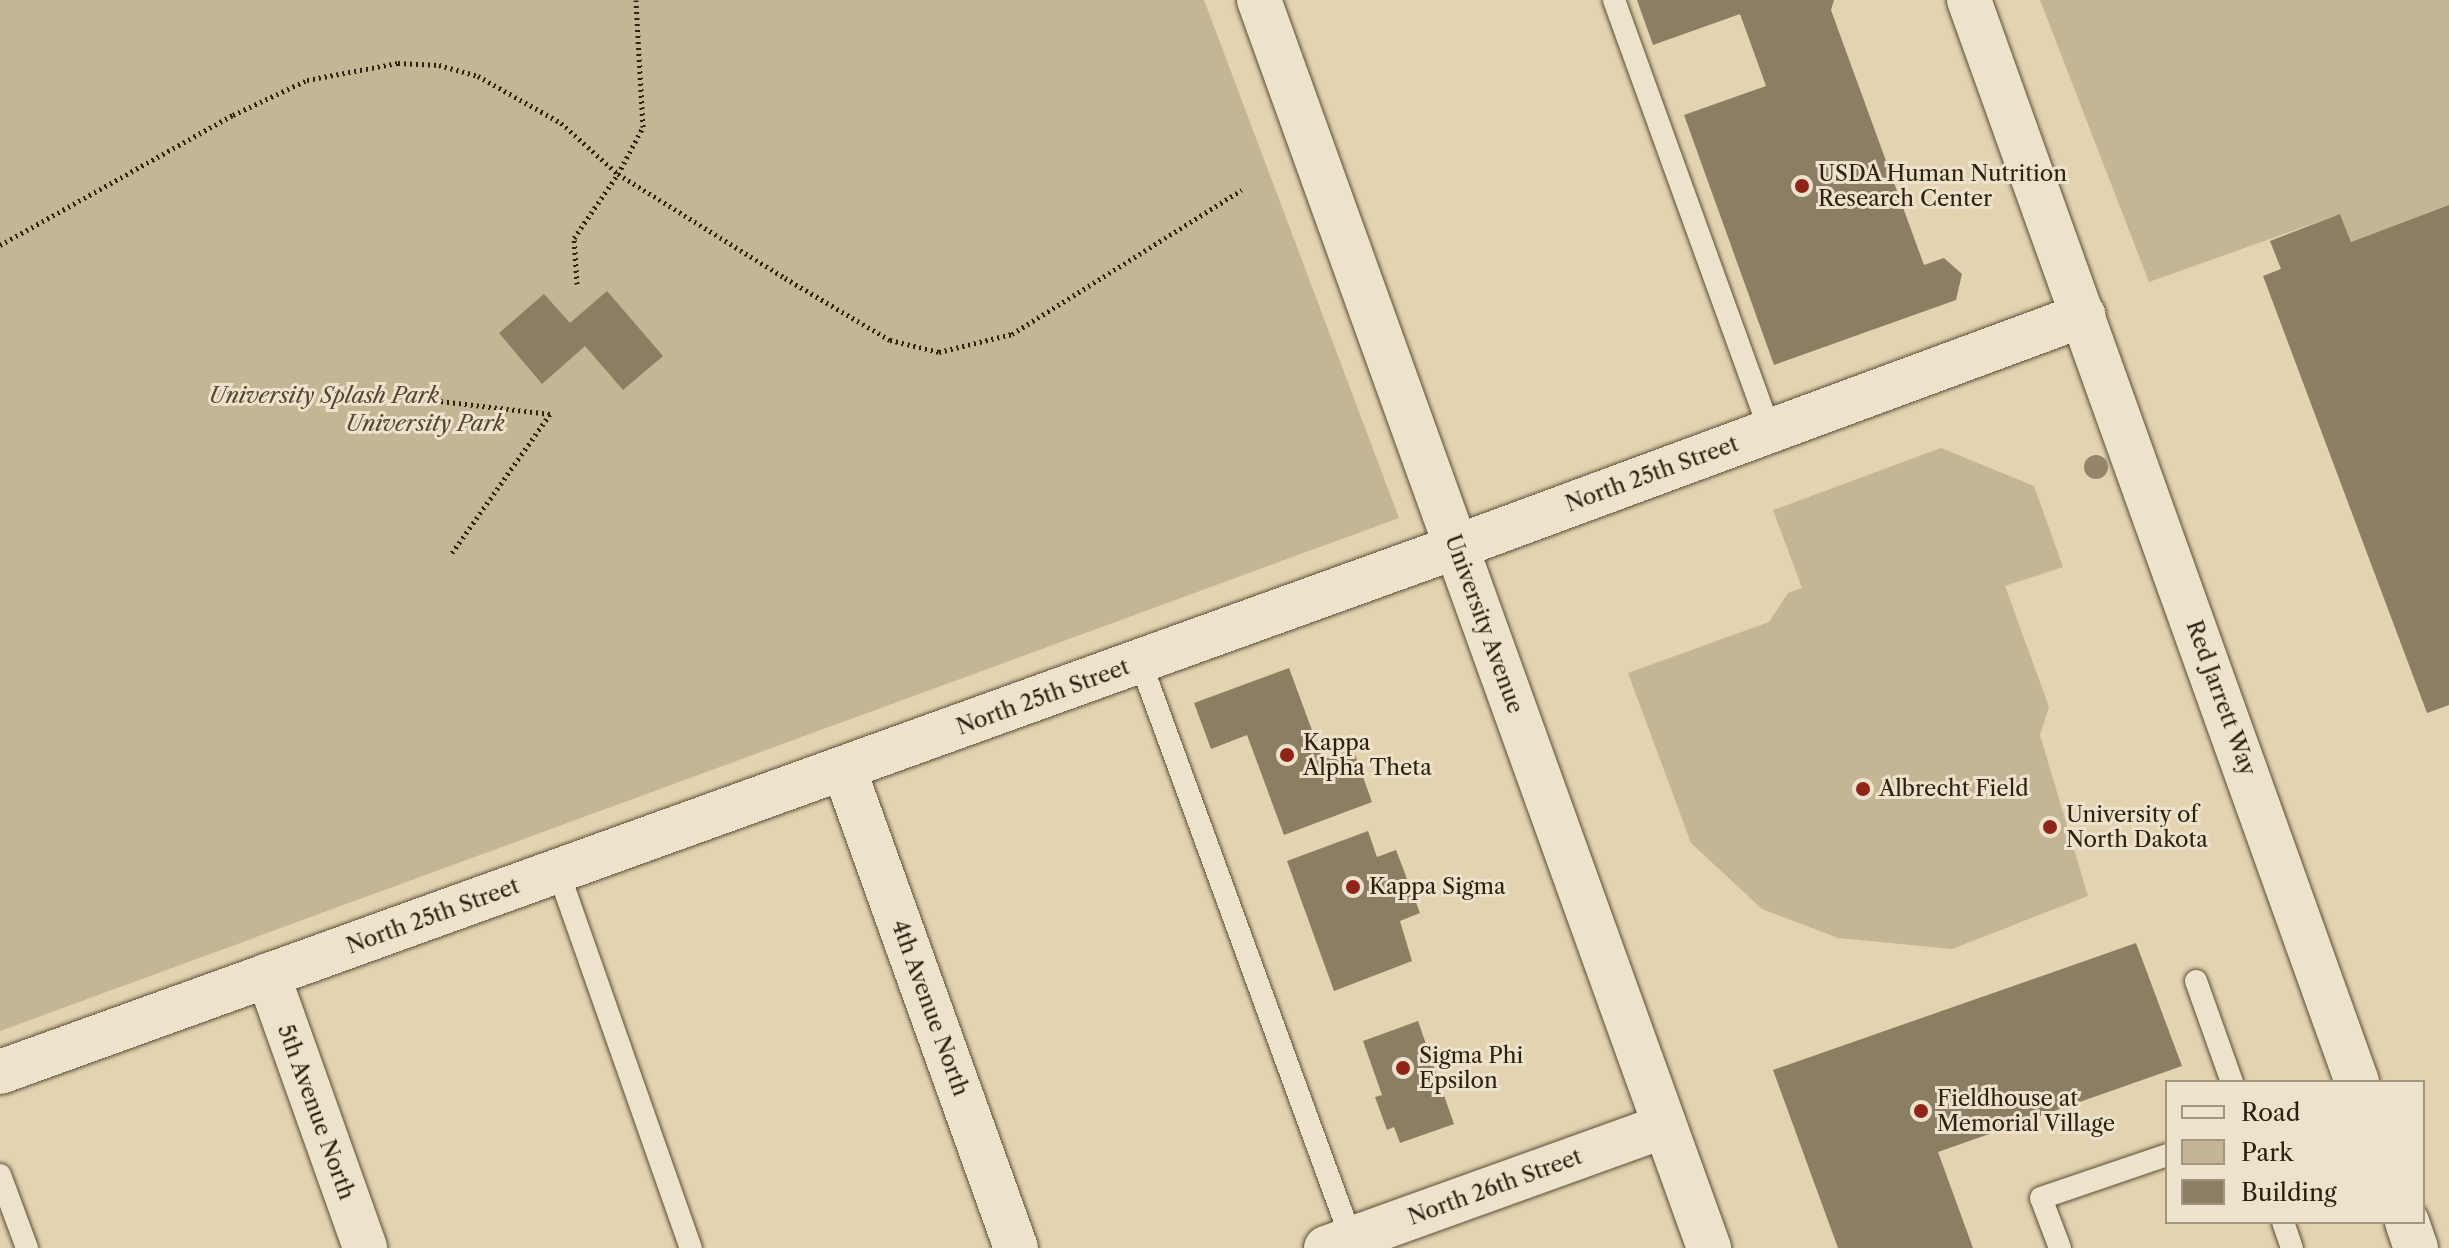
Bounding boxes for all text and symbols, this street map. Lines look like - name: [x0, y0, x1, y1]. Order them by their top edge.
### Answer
- place label: USDA Human Nutrition Research Center: [1818, 160, 2068, 212]
- marker: USDA Human Nutrition Research Center: [1793, 177, 1811, 195]
- park label: University Splash Park: [209, 383, 439, 409]
- park label: University Park: [345, 411, 505, 437]
- street label: North 25th Street: [1562, 430, 1742, 518]
- street label: University Avenue: [1439, 530, 1529, 718]
- street label: Red Jarrett Way: [2181, 616, 2261, 780]
- street label: North 25th Street: [953, 653, 1133, 741]
- place label: Kappa Alpha Theta: [1303, 729, 1433, 780]
- marker: Kappa Alpha Theta: [1278, 746, 1296, 764]
- place label: Albrecht Field: [1879, 776, 2029, 802]
- marker: Albrecht Field: [1854, 780, 1872, 798]
- place label: University of North Dakota: [2066, 801, 2208, 852]
- marker: University of North Dakota: [2041, 818, 2059, 836]
- street label: North 25th Street: [343, 872, 523, 960]
- place label: Kappa Sigma: [1369, 874, 1506, 900]
- marker: Kappa Sigma: [1344, 878, 1362, 896]
- street label: 4th Avenue North: [886, 916, 974, 1100]
- street label: 5th Avenue North: [272, 1020, 360, 1204]
- place label: Sigma Phi Epsilon: [1419, 1042, 1523, 1094]
- marker: Sigma Phi Epsilon: [1394, 1059, 1412, 1077]
- legend: [2165, 1080, 2425, 1224]
- place label: Fieldhouse at Memorial Village: [1937, 1085, 2116, 1136]
- text: Road: [2241, 1098, 2300, 1127]
- marker: Fieldhouse at Memorial Village: [1912, 1102, 1930, 1120]
- text: Park: [2241, 1138, 2293, 1167]
- street label: North 26th Street: [1404, 1143, 1586, 1231]
- text: Building: [2241, 1178, 2337, 1207]

